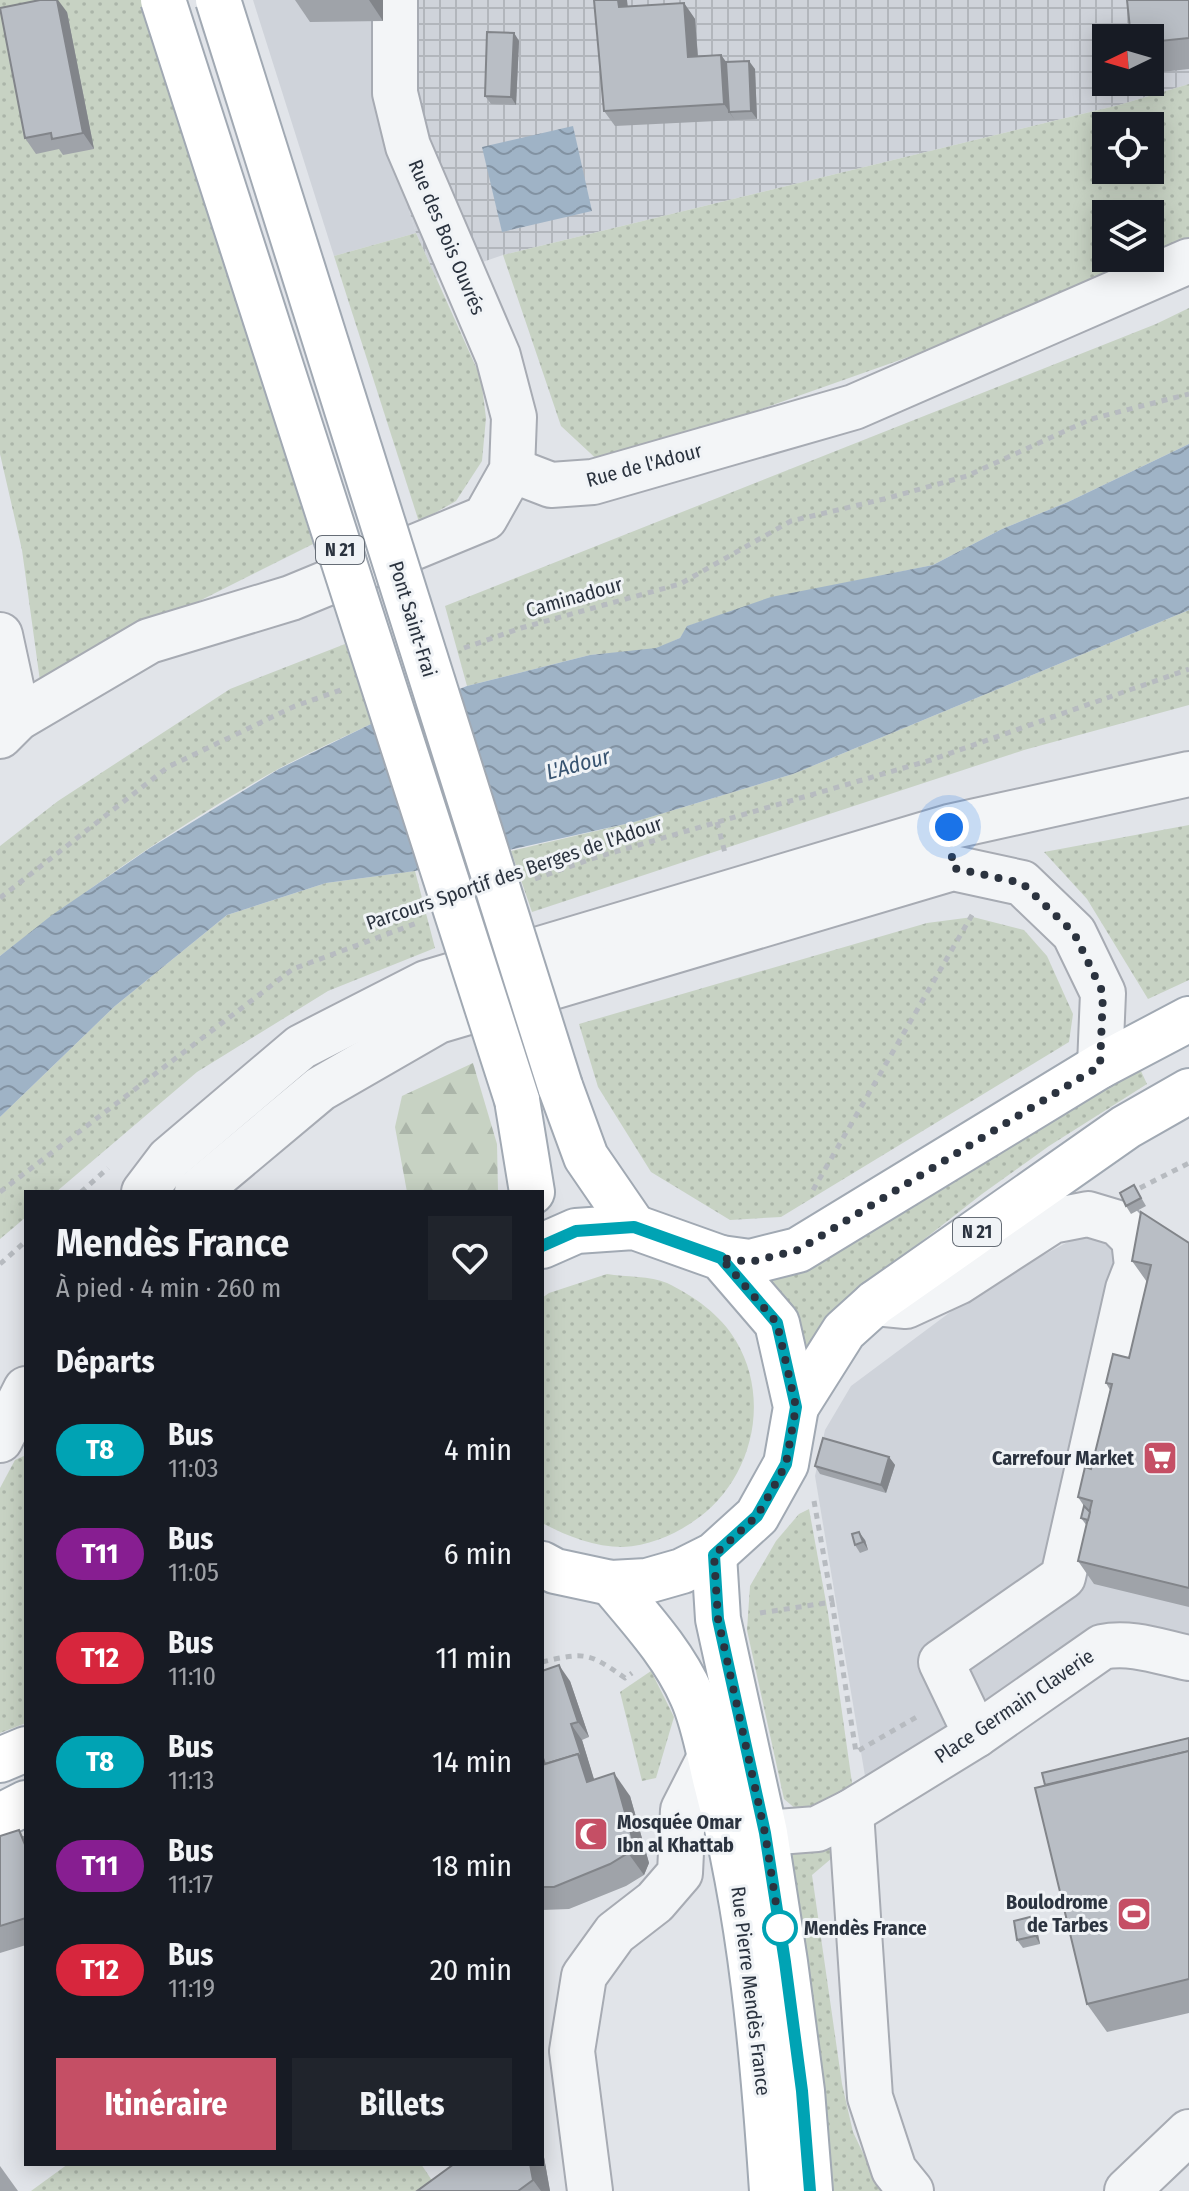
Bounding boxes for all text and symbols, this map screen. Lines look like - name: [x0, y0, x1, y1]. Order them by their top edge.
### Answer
- north arrow: [1092, 24, 1164, 96]
- map controls: [1092, 24, 1164, 272]
- button: locate: [1092, 112, 1164, 184]
- street label: Rue des Bois Ouvrés: [403, 156, 491, 318]
- button: layers: [1092, 200, 1164, 272]
- street label: Rue de l'Adour: [583, 438, 705, 492]
- road number: N 21: [316, 536, 364, 564]
- street label: Pont Saint-Frai: [384, 558, 442, 680]
- street label: Caminadour: [523, 572, 625, 622]
- water label: L'Adour: [543, 742, 614, 785]
- your location: [929, 807, 969, 847]
- street label: Parcours Sportif des Berges de l'Adour: [363, 811, 665, 935]
- button: heart: [428, 1216, 512, 1300]
- road number: N 21: [953, 1218, 1001, 1246]
- text: Mendès France: [56, 1220, 289, 1266]
- text: À pied · 4 min · 260 m: [56, 1273, 281, 1304]
- text: Départs: [56, 1344, 155, 1380]
- text: Bus: [168, 1417, 213, 1453]
- text: 4 min: [444, 1432, 512, 1468]
- text: T8: [86, 1433, 114, 1466]
- supermarket icon: Carrefour Market: [1141, 1439, 1179, 1477]
- place label: Carrefour Market: [992, 1446, 1135, 1470]
- text: 11:03: [168, 1453, 218, 1484]
- text: Bus: [168, 1521, 213, 1557]
- text: 6 min: [444, 1536, 512, 1572]
- text: T11: [82, 1537, 118, 1570]
- text: 11:05: [168, 1557, 219, 1588]
- text: Bus: [168, 1625, 213, 1661]
- text: 11 min: [436, 1640, 512, 1676]
- text: T12: [81, 1641, 119, 1674]
- street label: Place Germain Claverie: [930, 1644, 1098, 1768]
- text: 11:10: [168, 1661, 216, 1692]
- text: Bus: [168, 1729, 213, 1765]
- text: 14 min: [432, 1744, 512, 1780]
- text: T8: [86, 1745, 114, 1778]
- text: 11:13: [168, 1765, 214, 1796]
- place label: Mosquée Omar Ibn al Khattab: [617, 1810, 742, 1857]
- mosque icon: Mosquée Omar Ibn al Khattab: [572, 1815, 610, 1853]
- text: Bus: [168, 1833, 213, 1869]
- text: 18 min: [432, 1848, 512, 1884]
- text: T11: [82, 1849, 118, 1882]
- text: 11:17: [168, 1869, 213, 1900]
- street label: Rue Pierre Mendès France: [726, 1885, 776, 2097]
- place label: Boulodrome de Tarbes: [1006, 1890, 1108, 1937]
- sports icon: Boulodrome de Tarbes: [1115, 1895, 1153, 1933]
- marker: Mendès France: [763, 1911, 797, 1945]
- place label: Mendès France: [804, 1916, 927, 1940]
- text: Bus: [168, 1937, 213, 1973]
- text: 20 min: [430, 1952, 512, 1988]
- text: T12: [81, 1953, 119, 1986]
- text: 11:19: [168, 1973, 215, 2004]
- button: Itinéraire: [56, 2058, 276, 2150]
- button: Billets: [292, 2058, 512, 2150]

